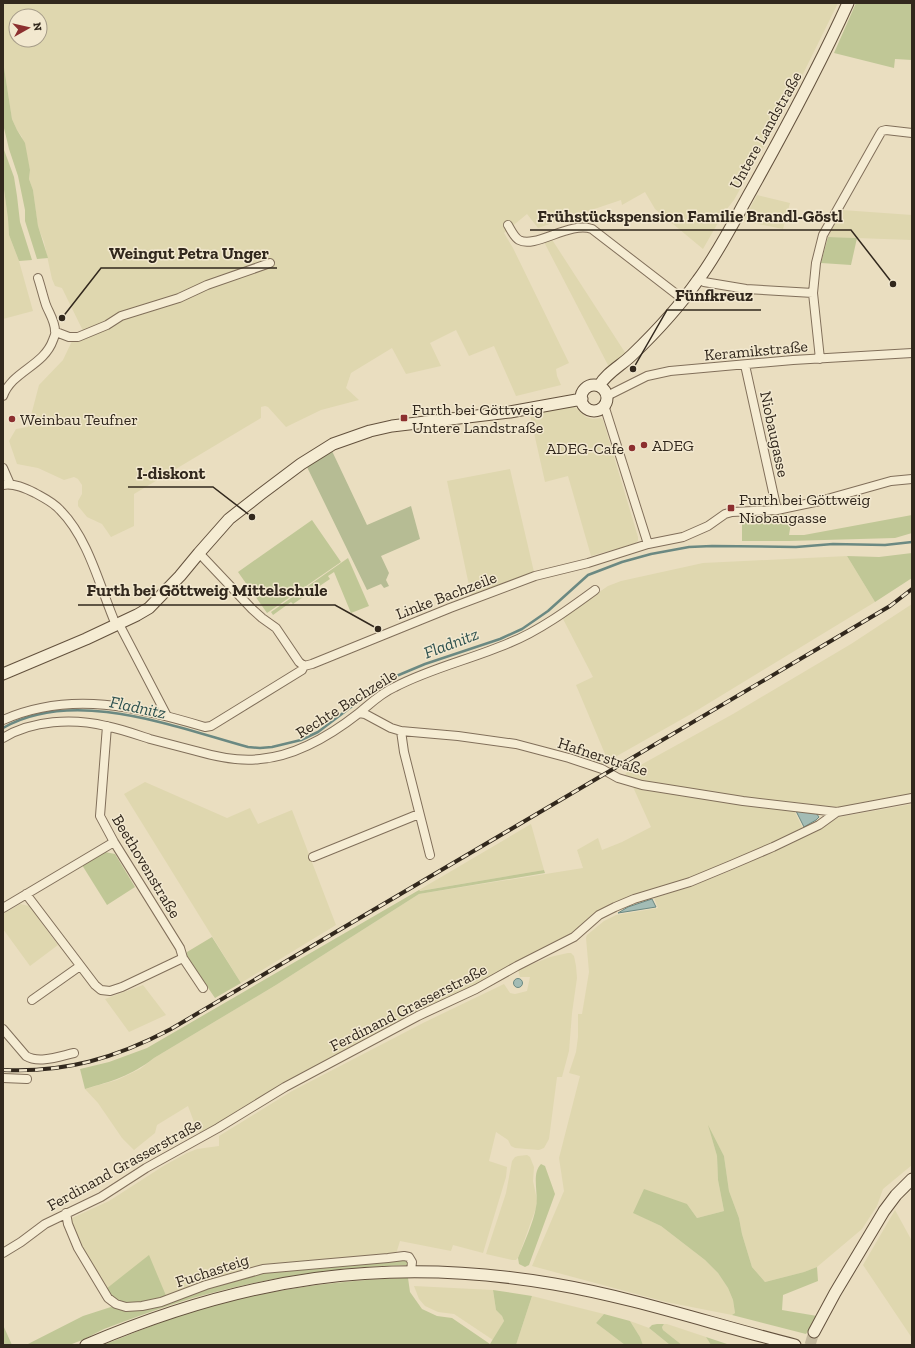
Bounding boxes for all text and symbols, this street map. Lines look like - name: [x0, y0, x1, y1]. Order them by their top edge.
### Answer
- north arrow: [8, 8, 48, 48]
- text: N: [30, 22, 45, 32]
- street label: Untere Landstraße: [725, 68, 806, 192]
- callout: Frühstückspension Familie Brandl-Göstl: [530, 201, 851, 230]
- text: Frühstückspension Familie Brandl-Göstl: [537, 206, 843, 226]
- callout: Weingut Petra Unger: [101, 239, 277, 268]
- text: Weingut Petra Unger: [109, 243, 270, 263]
- callout: Fünfkreuz: [667, 281, 761, 310]
- text: Fünfkreuz: [675, 285, 753, 305]
- street label: Keramikstraße: [703, 337, 809, 364]
- street label: Niobaugasse: [756, 389, 793, 479]
- place label: Furth bei Göttweig Untere Landstraße: [412, 400, 543, 437]
- place label: Weinbau Teufner: [20, 410, 138, 429]
- marker: Furth bei Göttweig Untere Landstraße: [399, 413, 409, 423]
- marker: Weinbau Teufner: [7, 414, 17, 424]
- place label: ADEG: [652, 436, 694, 455]
- place label: ADEG-Cafe: [546, 439, 624, 458]
- marker: ADEG: [639, 440, 649, 450]
- marker: ADEG-Cafe: [627, 443, 637, 453]
- callout: I-diskont: [128, 458, 213, 487]
- text: I-diskont: [137, 463, 206, 483]
- place label: Furth bei Göttweig Niobaugasse: [739, 490, 870, 527]
- marker: Furth bei Göttweig Niobaugasse: [726, 503, 736, 513]
- street label: Linke Bachzeile: [393, 568, 499, 623]
- callout: Furth bei Göttweig Mittelschule: [78, 576, 335, 605]
- text: Furth bei Göttweig Mittelschule: [86, 580, 328, 600]
- water label: Fladnitz: [421, 623, 482, 663]
- street label: Rechte Bachzeile: [292, 665, 400, 742]
- water label: Fladnitz: [108, 691, 168, 723]
- street label: Hafnerstraße: [555, 733, 650, 780]
- street label: Beethovenstraße: [108, 811, 185, 921]
- street label: Ferdinand Grasserstraße: [327, 960, 490, 1055]
- street label: Ferdinand Grasserstraße: [44, 1114, 205, 1215]
- street label: Fuchasteig: [173, 1250, 251, 1291]

